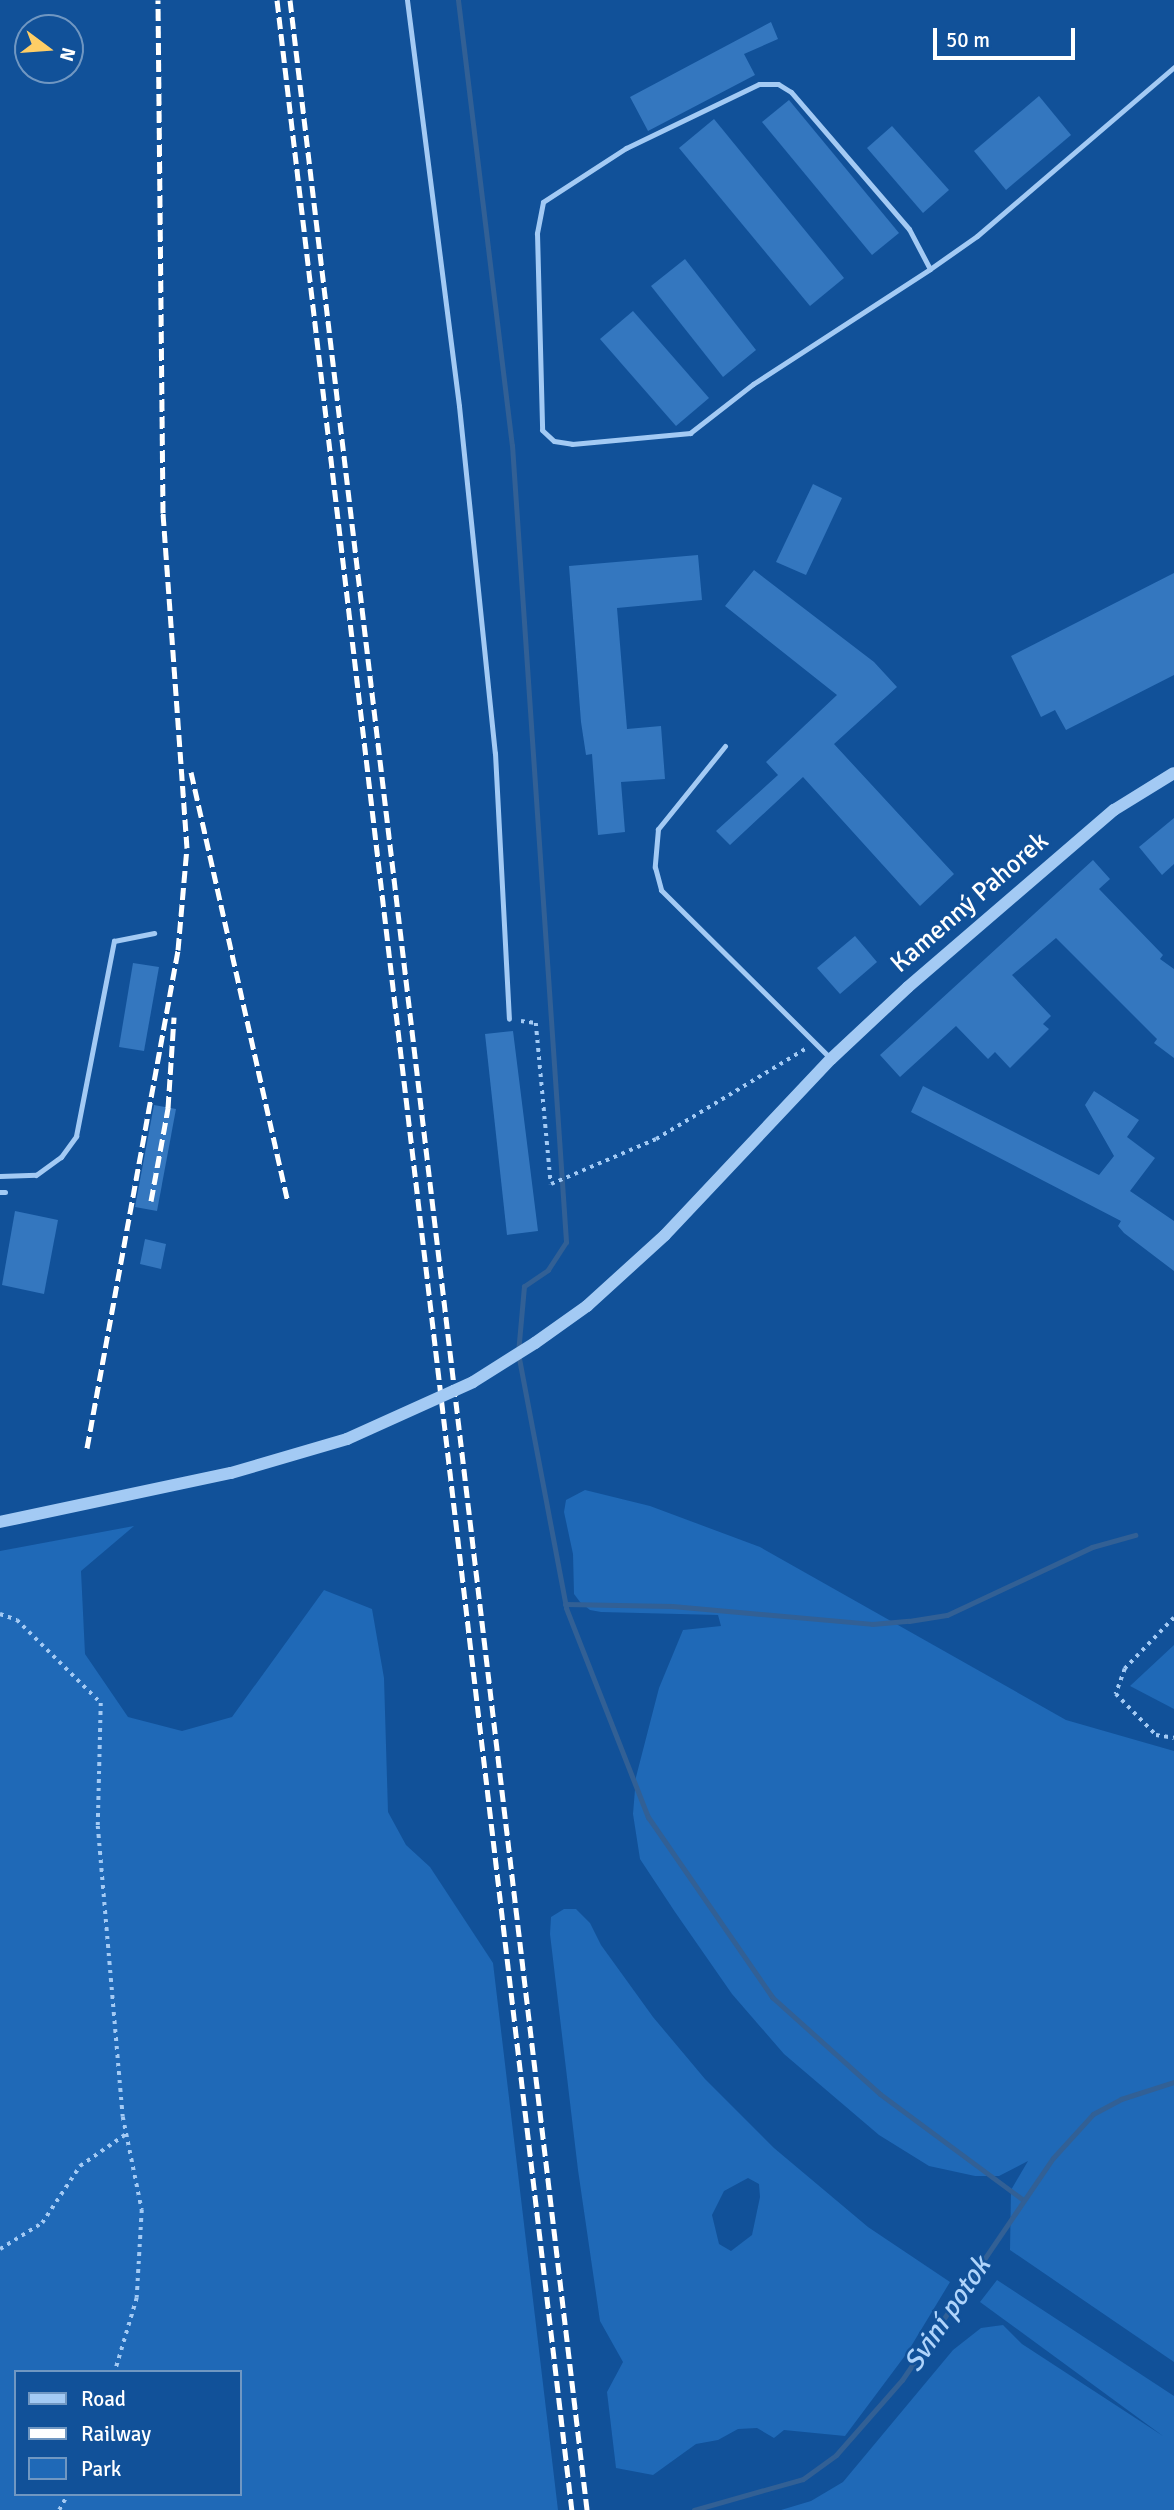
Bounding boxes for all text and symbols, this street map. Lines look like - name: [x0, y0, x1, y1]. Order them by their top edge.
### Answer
- north arrow: [14, 14, 84, 84]
- scale bar: [936, 14, 1078, 58]
- text: 50 m: [946, 27, 990, 53]
- text: N: [54, 45, 81, 64]
- street label: Kamenný Pahorek: [885, 826, 1055, 980]
- water label: Sviní potok: [896, 2250, 998, 2378]
- legend: [14, 2370, 242, 2496]
- text: Road: [81, 2386, 126, 2412]
- text: Railway: [81, 2421, 151, 2447]
- text: Park: [81, 2456, 121, 2482]

